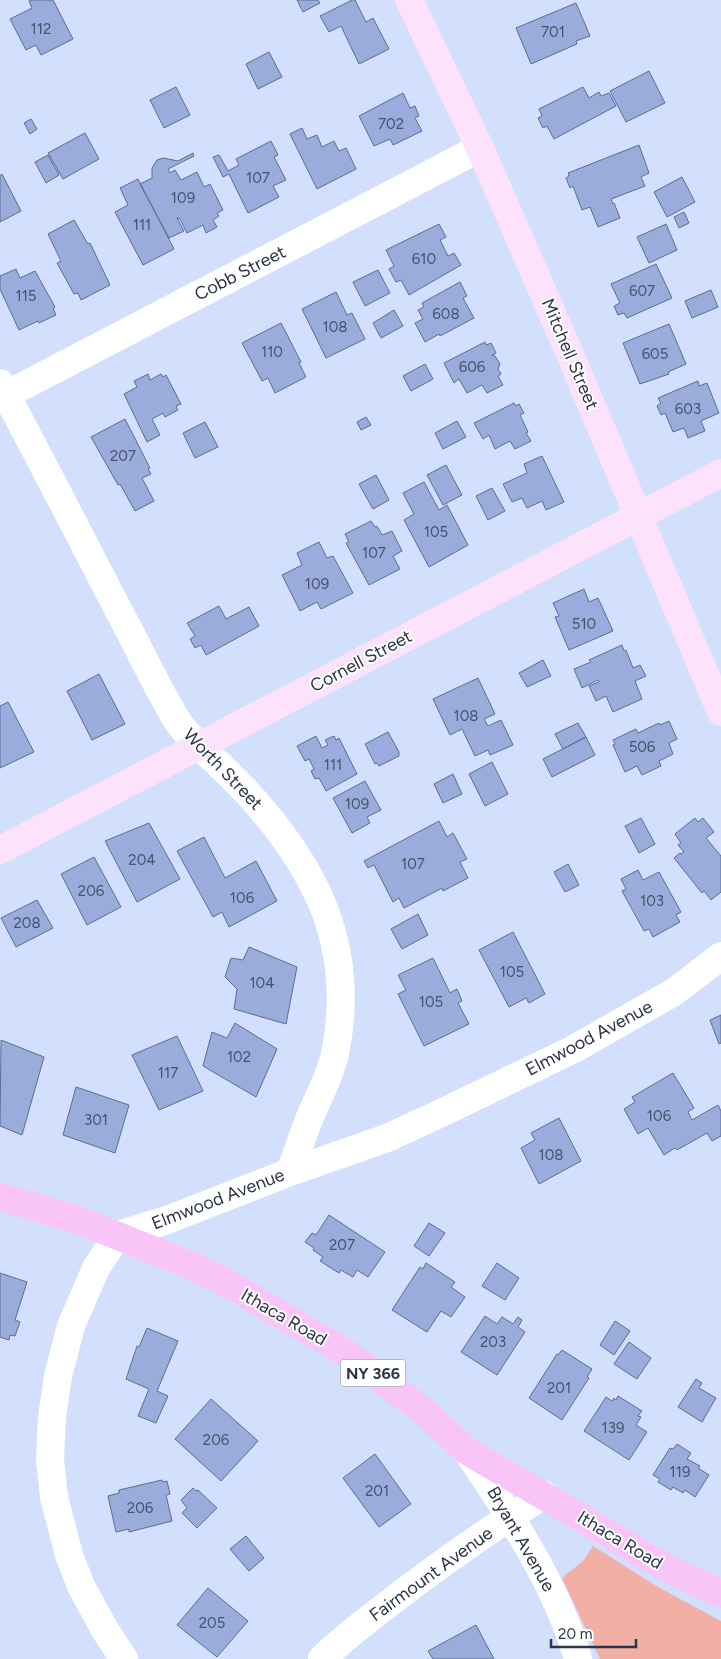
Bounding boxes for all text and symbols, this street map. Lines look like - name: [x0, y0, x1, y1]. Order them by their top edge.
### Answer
- house number: 112: [31, 20, 51, 38]
- house number: 701: [541, 23, 565, 41]
- house number: 702: [378, 115, 404, 133]
- house number: 107: [246, 169, 270, 187]
- house number: 109: [171, 189, 195, 207]
- house number: 111: [133, 216, 151, 234]
- street label: Cobb Street: [191, 241, 289, 305]
- house number: 610: [412, 250, 436, 268]
- house number: 607: [629, 282, 655, 300]
- house number: 115: [15, 287, 37, 305]
- street label: Mitchell Street: [537, 295, 603, 413]
- house number: 608: [432, 305, 460, 323]
- house number: 108: [322, 318, 348, 336]
- house number: 110: [261, 343, 283, 361]
- house number: 605: [642, 345, 668, 363]
- house number: 606: [459, 358, 486, 376]
- house number: 603: [675, 400, 701, 418]
- house number: 207: [110, 447, 136, 465]
- house number: 105: [424, 523, 448, 541]
- house number: 107: [362, 544, 386, 562]
- house number: 109: [305, 575, 329, 593]
- house number: 510: [572, 615, 596, 633]
- street label: Cornell Street: [306, 625, 416, 697]
- house number: 108: [453, 707, 479, 725]
- street label: Worth Street: [179, 724, 267, 814]
- house number: 506: [629, 738, 656, 756]
- house number: 111: [324, 756, 342, 774]
- house number: 109: [345, 795, 369, 813]
- house number: 204: [128, 851, 156, 869]
- house number: 107: [401, 855, 425, 873]
- house number: 206: [78, 882, 105, 900]
- house number: 106: [230, 889, 255, 907]
- house number: 103: [640, 892, 664, 910]
- house number: 208: [13, 914, 41, 932]
- house number: 105: [500, 963, 524, 981]
- house number: 104: [249, 974, 275, 992]
- house number: 105: [419, 993, 443, 1011]
- street label: Elmwood Avenue: [522, 995, 656, 1081]
- house number: 102: [227, 1048, 251, 1066]
- house number: 117: [158, 1064, 178, 1082]
- house number: 106: [647, 1107, 672, 1125]
- house number: 301: [84, 1111, 108, 1129]
- house number: 108: [538, 1146, 564, 1164]
- street label: Elmwood Avenue: [148, 1164, 288, 1234]
- house number: 207: [329, 1236, 355, 1254]
- street label: Ithaca Road: [237, 1284, 331, 1350]
- house number: 203: [480, 1333, 506, 1351]
- road number: NY 366: [340, 1360, 406, 1386]
- house number: 201: [547, 1379, 571, 1397]
- house number: 139: [602, 1419, 624, 1437]
- house number: 206: [203, 1431, 230, 1449]
- house number: 119: [670, 1463, 690, 1481]
- house number: 201: [365, 1482, 389, 1500]
- street label: Bryant Avenue: [482, 1483, 560, 1596]
- house number: 206: [127, 1499, 154, 1517]
- street label: Ithaca Road: [573, 1506, 667, 1574]
- street label: Fairmount Avenue: [365, 1522, 497, 1626]
- house number: 205: [199, 1614, 225, 1632]
- scale bar: [551, 1616, 636, 1648]
- text: 20 m: [558, 1625, 592, 1643]

